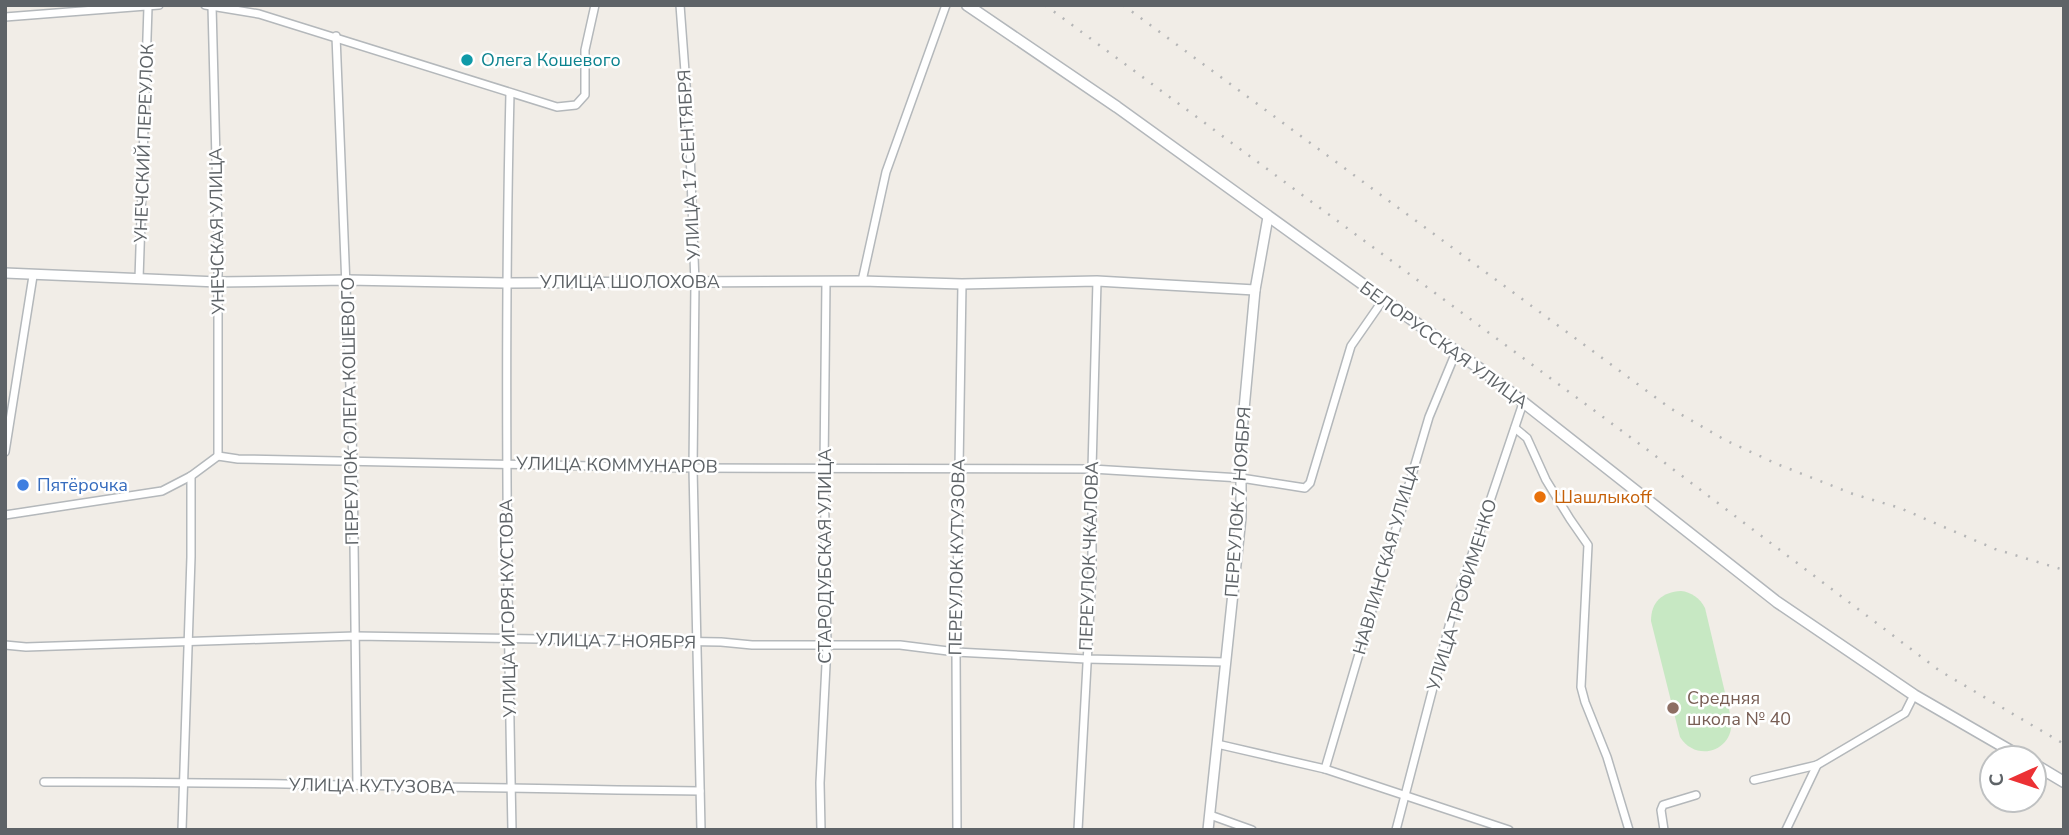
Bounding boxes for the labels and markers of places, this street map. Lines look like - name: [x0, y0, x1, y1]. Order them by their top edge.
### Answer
- place label: Олега Кошевого: [481, 48, 621, 72]
- marker: Олега Кошевого: [459, 52, 475, 68]
- place label: Пятёрочка: [37, 473, 128, 497]
- marker: Пятёрочка: [15, 477, 31, 493]
- place label: Шашлыкоff: [1554, 485, 1653, 509]
- marker: Шашлыкоff: [1532, 489, 1548, 505]
- place label: Средняя школа № 40: [1687, 686, 1791, 731]
- marker: Средняя школа № 40: [1665, 700, 1681, 716]

